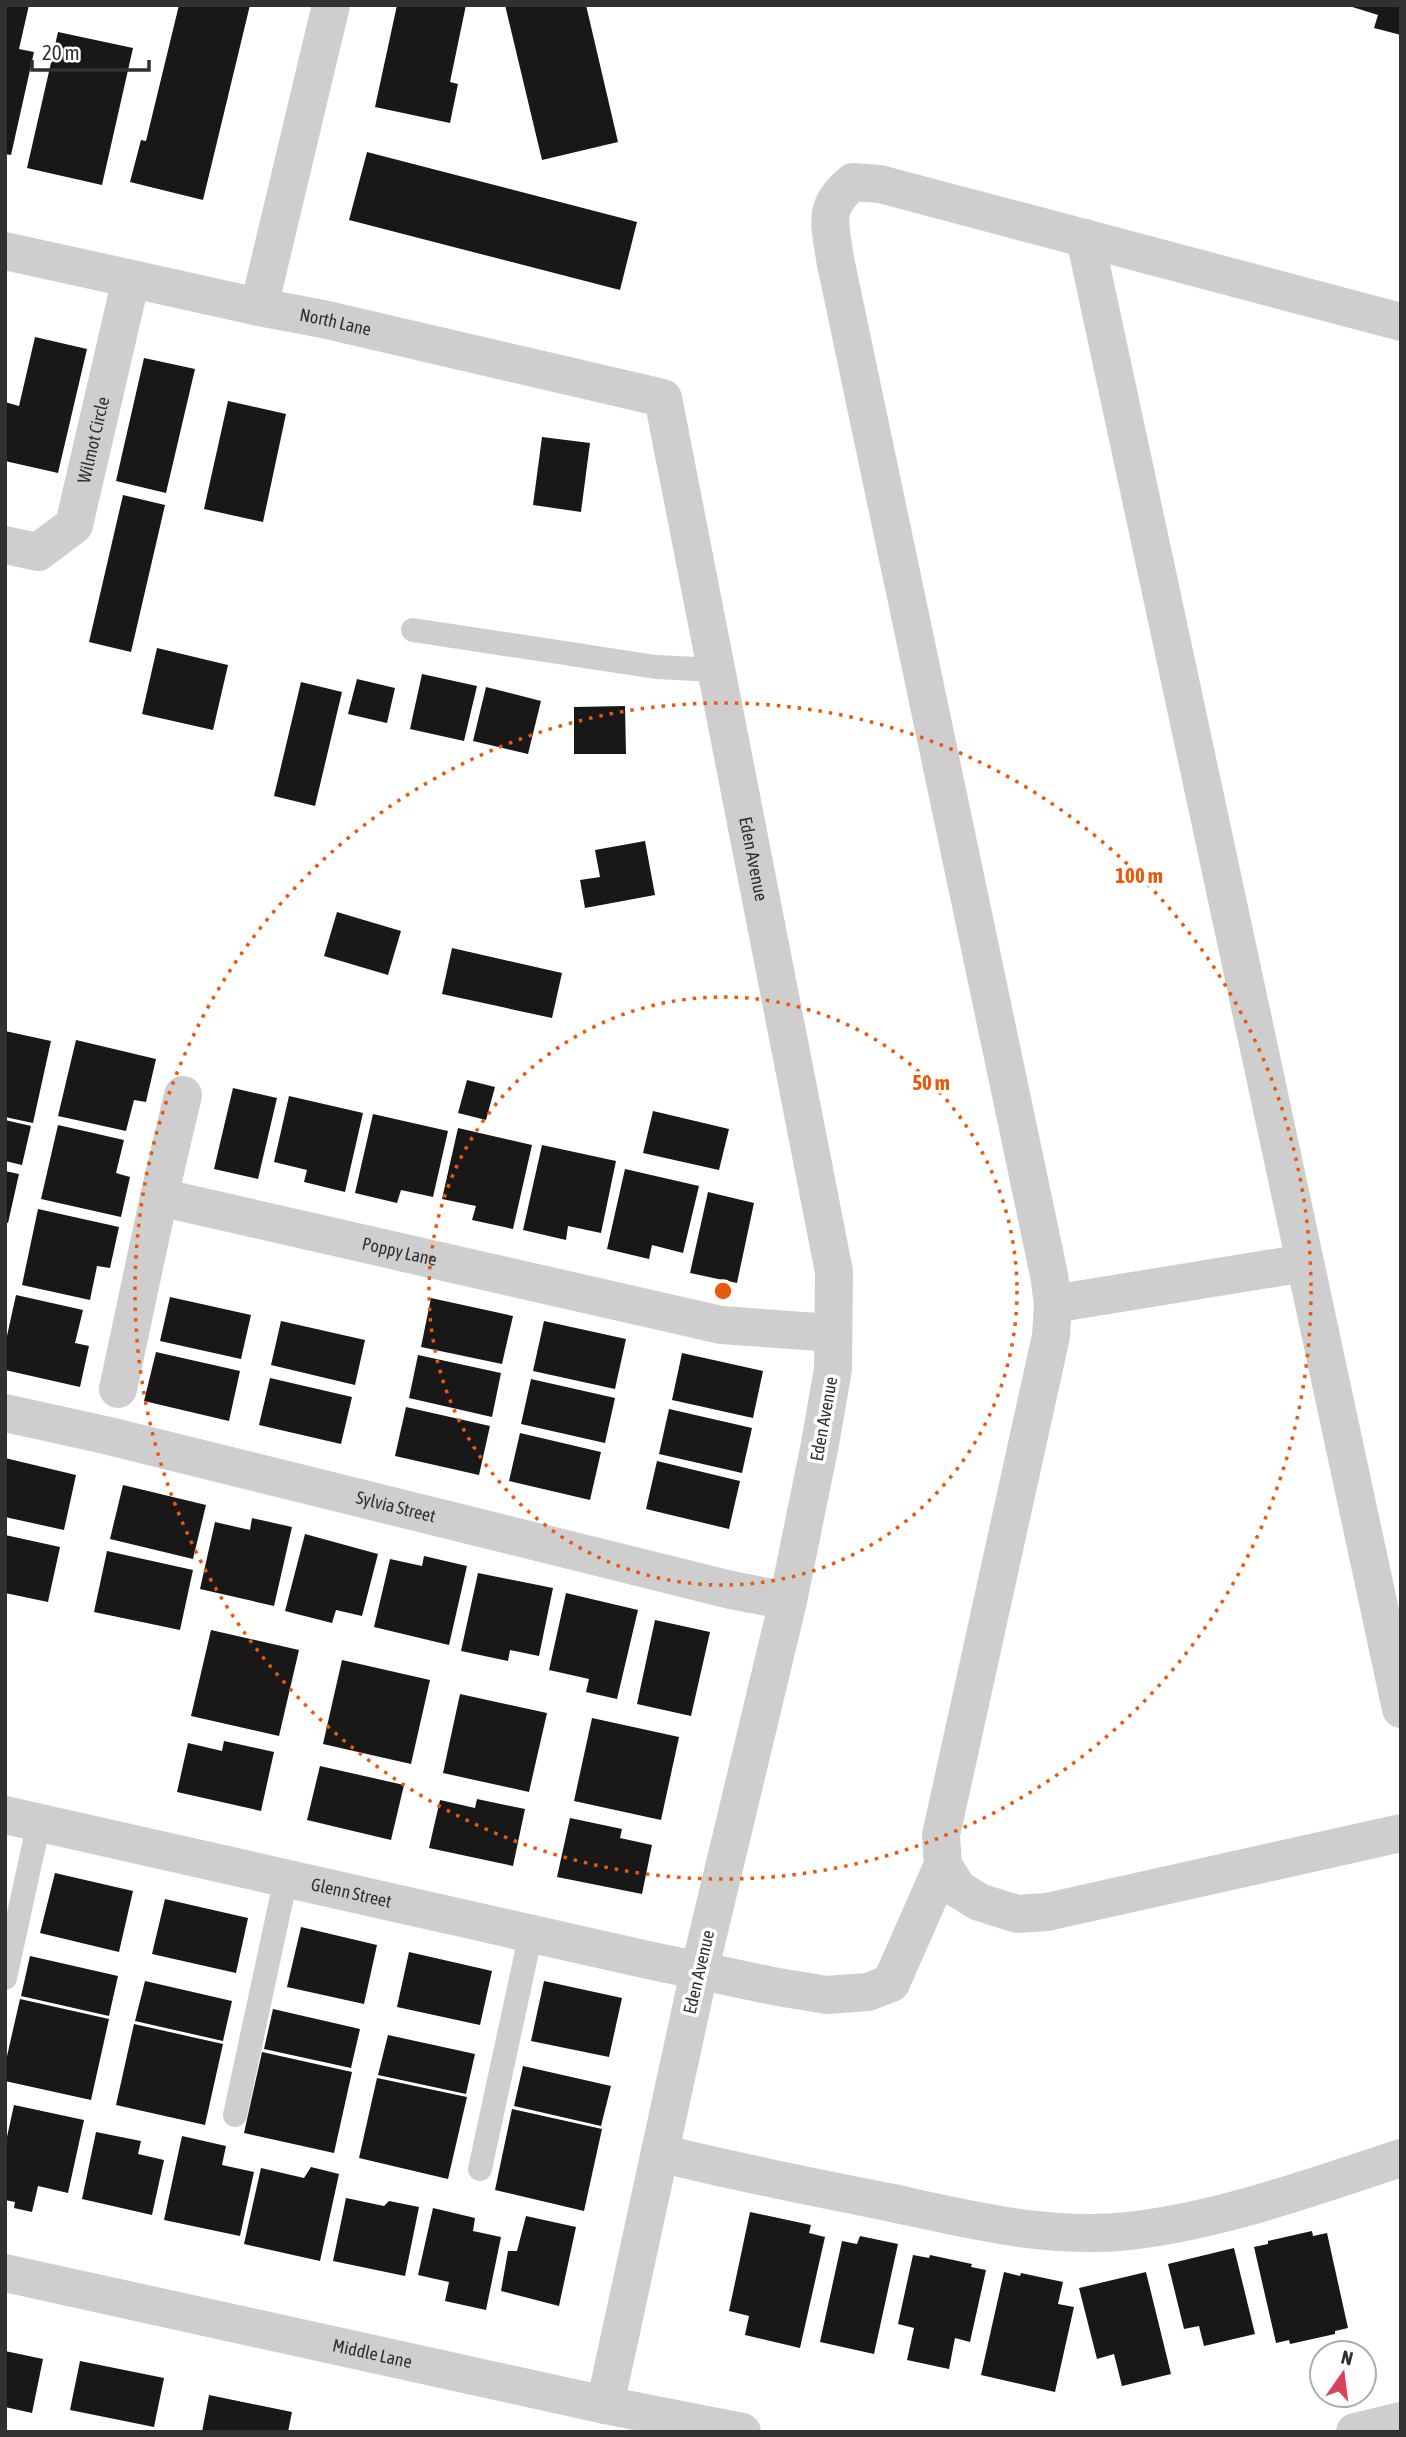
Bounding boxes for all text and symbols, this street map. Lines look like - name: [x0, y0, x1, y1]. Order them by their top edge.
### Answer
- scale bar: [32, 28, 149, 72]
- text: 20 m: [42, 40, 80, 64]
- street label: North Lane: [298, 304, 373, 340]
- street label: Wilmot Circle: [73, 395, 113, 485]
- street label: Eden Avenue: [735, 815, 772, 903]
- text: 100 m: [1115, 863, 1163, 887]
- text: 50 m: [912, 1070, 950, 1094]
- street label: Poppy Lane: [360, 1233, 439, 1270]
- centre of rings: [711, 1279, 735, 1303]
- street label: Eden Avenue: [806, 1375, 841, 1463]
- street label: Sylvia Street: [354, 1487, 438, 1526]
- street label: Glenn Street: [309, 1873, 394, 1912]
- street label: Eden Avenue: [679, 1928, 718, 2016]
- street label: Middle Lane: [331, 2334, 414, 2372]
- north arrow: [1308, 2339, 1378, 2409]
- text: N: [1339, 2345, 1355, 2370]

